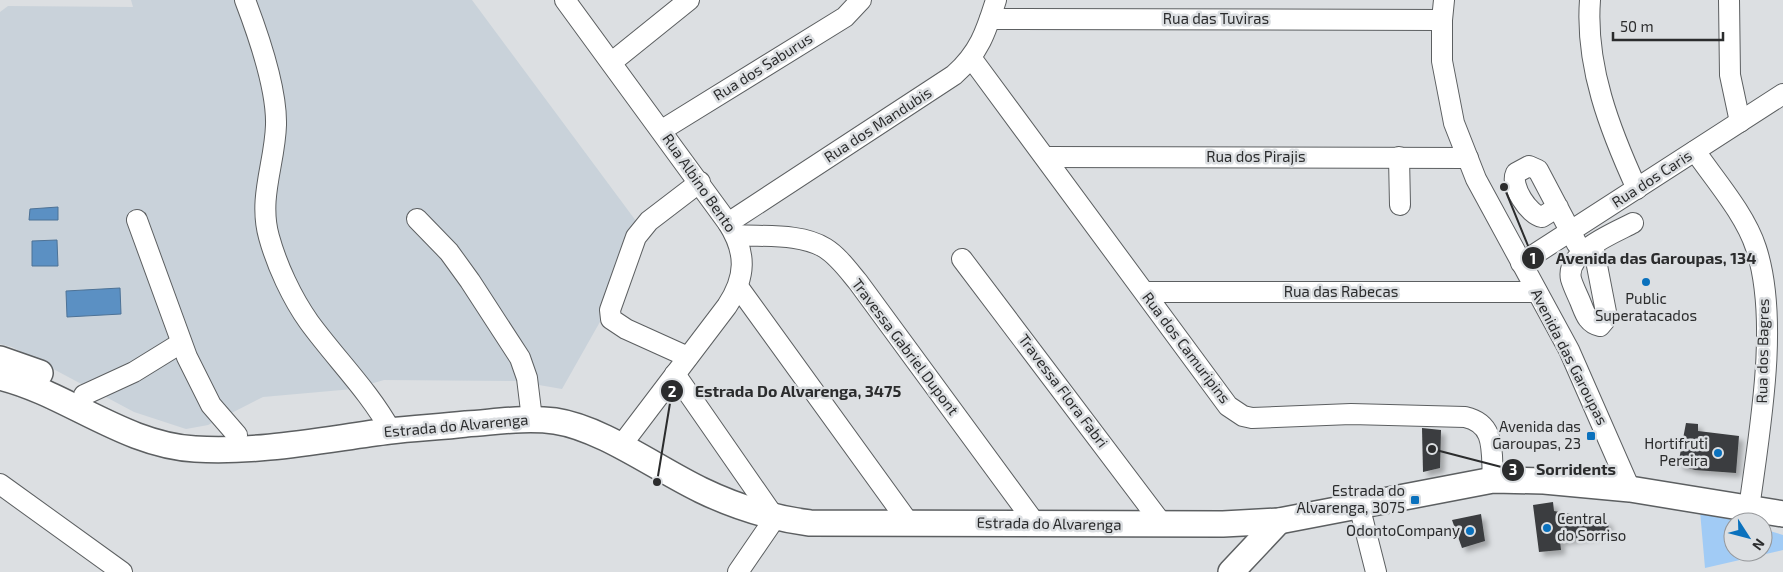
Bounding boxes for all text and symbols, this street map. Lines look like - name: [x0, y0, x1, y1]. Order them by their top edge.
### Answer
- street label: Rua das Tuviras: [1163, 9, 1269, 27]
- scale bar: [1613, 10, 1723, 42]
- text: 50 m: [1620, 17, 1654, 35]
- street label: Rua dos Saburus: [710, 28, 815, 104]
- street label: Rua dos Mandubis: [820, 83, 935, 166]
- street label: Rua Albino Bento: [659, 130, 740, 235]
- street label: Rua dos Caris: [1608, 146, 1695, 211]
- street label: Rua dos Pirajis: [1206, 147, 1306, 166]
- callout: Avenida das Garoupas, 134: [1521, 243, 1766, 274]
- text: Avenida das Garoupas, 134: [1556, 248, 1756, 267]
- text: 1: [1530, 249, 1536, 267]
- street label: Travessa Gabriel Dupont: [849, 275, 963, 418]
- marker: Public Superatacados: [1640, 276, 1652, 288]
- street label: Rua das Rabecas: [1284, 282, 1398, 300]
- street label: Avenida das Garoupas: [1528, 285, 1612, 428]
- street label: Rua dos Camuripins: [1139, 288, 1234, 407]
- place label: Public Superatacados: [1595, 289, 1697, 324]
- street label: Rua dos Bagres: [1752, 298, 1772, 404]
- street label: Travessa Flora Fabri: [1015, 330, 1112, 451]
- callout: Estrada Do Alvarenga, 3475: [660, 376, 912, 407]
- text: Estrada Do Alvarenga, 3475: [695, 381, 902, 400]
- text: 2: [668, 382, 677, 400]
- street label: Estrada do Alvarenga: [383, 410, 529, 440]
- place label: Avenida das Garoupas, 23: [1492, 417, 1581, 452]
- marker: Avenida das Garoupas, 23: [1585, 430, 1597, 442]
- place label: Hortifruti Pereira: [1644, 434, 1708, 469]
- marker: Hortifruti Pereira: [1712, 447, 1724, 459]
- callout: Sorridents: [1501, 454, 1626, 485]
- text: Sorridents: [1536, 459, 1616, 478]
- text: 3: [1509, 460, 1517, 478]
- place label: Estrada do Alvarenga, 3075: [1296, 481, 1405, 516]
- marker: Estrada do Alvarenga, 3075: [1409, 494, 1421, 506]
- place label: Central do Sorriso: [1557, 509, 1626, 544]
- north arrow: [1723, 512, 1773, 562]
- street label: Estrada do Alvarenga: [976, 513, 1122, 533]
- place label: OdontoCompany: [1346, 521, 1460, 539]
- marker: Central do Sorriso: [1541, 522, 1553, 534]
- marker: OdontoCompany: [1464, 525, 1476, 537]
- text: N: [1749, 536, 1769, 554]

